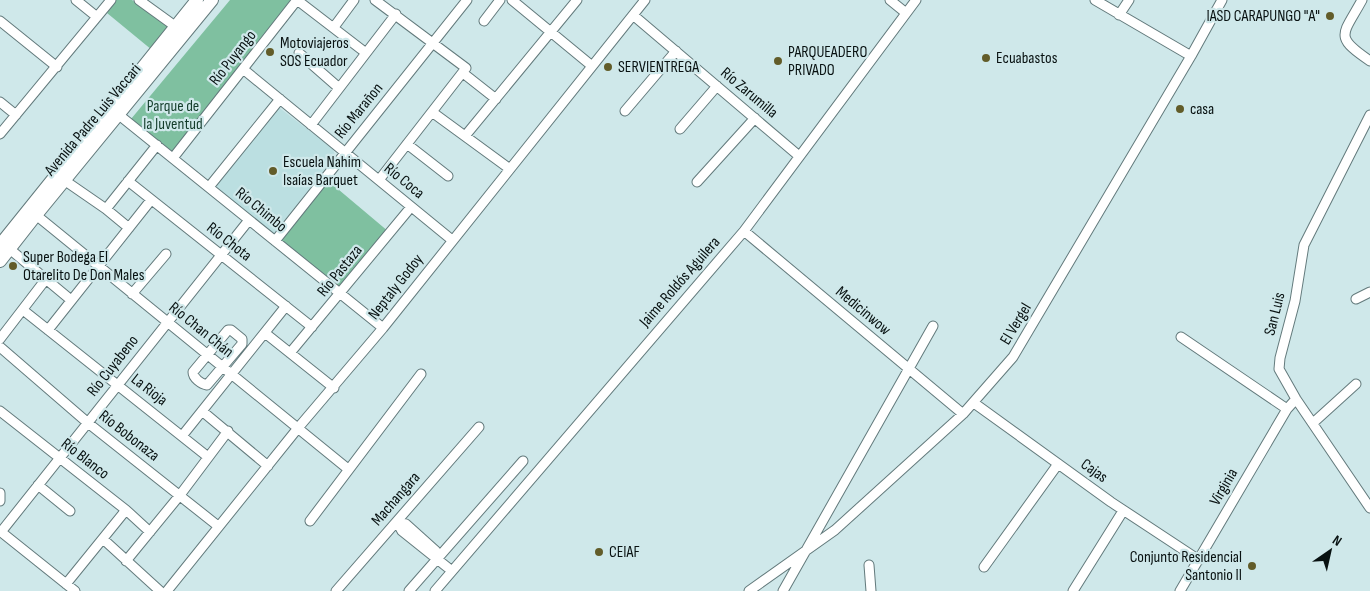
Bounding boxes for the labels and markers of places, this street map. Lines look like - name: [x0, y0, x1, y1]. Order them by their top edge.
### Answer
- place label: IASD CARAPUNGO "A": [1206, 7, 1320, 26]
- marker: IASD CARAPUNGO "A": [1324, 10, 1336, 22]
- place label: Motoviajeros SOS Ecuador: [280, 34, 349, 71]
- place label: PARQUEADERO PRIVADO: [788, 43, 867, 80]
- marker: Motoviajeros SOS Ecuador: [264, 46, 276, 58]
- place label: Ecuabastos: [996, 49, 1058, 68]
- marker: Ecuabastos: [980, 52, 992, 64]
- marker: PARQUEADERO PRIVADO: [772, 55, 784, 67]
- place label: SERVIENTREGA: [618, 58, 699, 77]
- marker: SERVIENTREGA: [602, 61, 614, 73]
- place label: casa: [1190, 100, 1214, 119]
- marker: casa: [1174, 103, 1186, 115]
- place label: Escuela Nahim Isaías Barquet: [283, 153, 361, 190]
- marker: Escuela Nahim Isaías Barquet: [267, 165, 279, 177]
- place label: Super Bodega El Otarelito De Don Males: [23, 248, 145, 285]
- marker: Super Bodega El Otarelito De Don Males: [7, 260, 19, 272]
- place label: CEIAF: [609, 543, 640, 562]
- marker: CEIAF: [593, 546, 605, 558]
- place label: Conjunto Residencial Santonio II: [1130, 548, 1242, 585]
- marker: Conjunto Residencial Santonio II: [1246, 560, 1258, 572]

